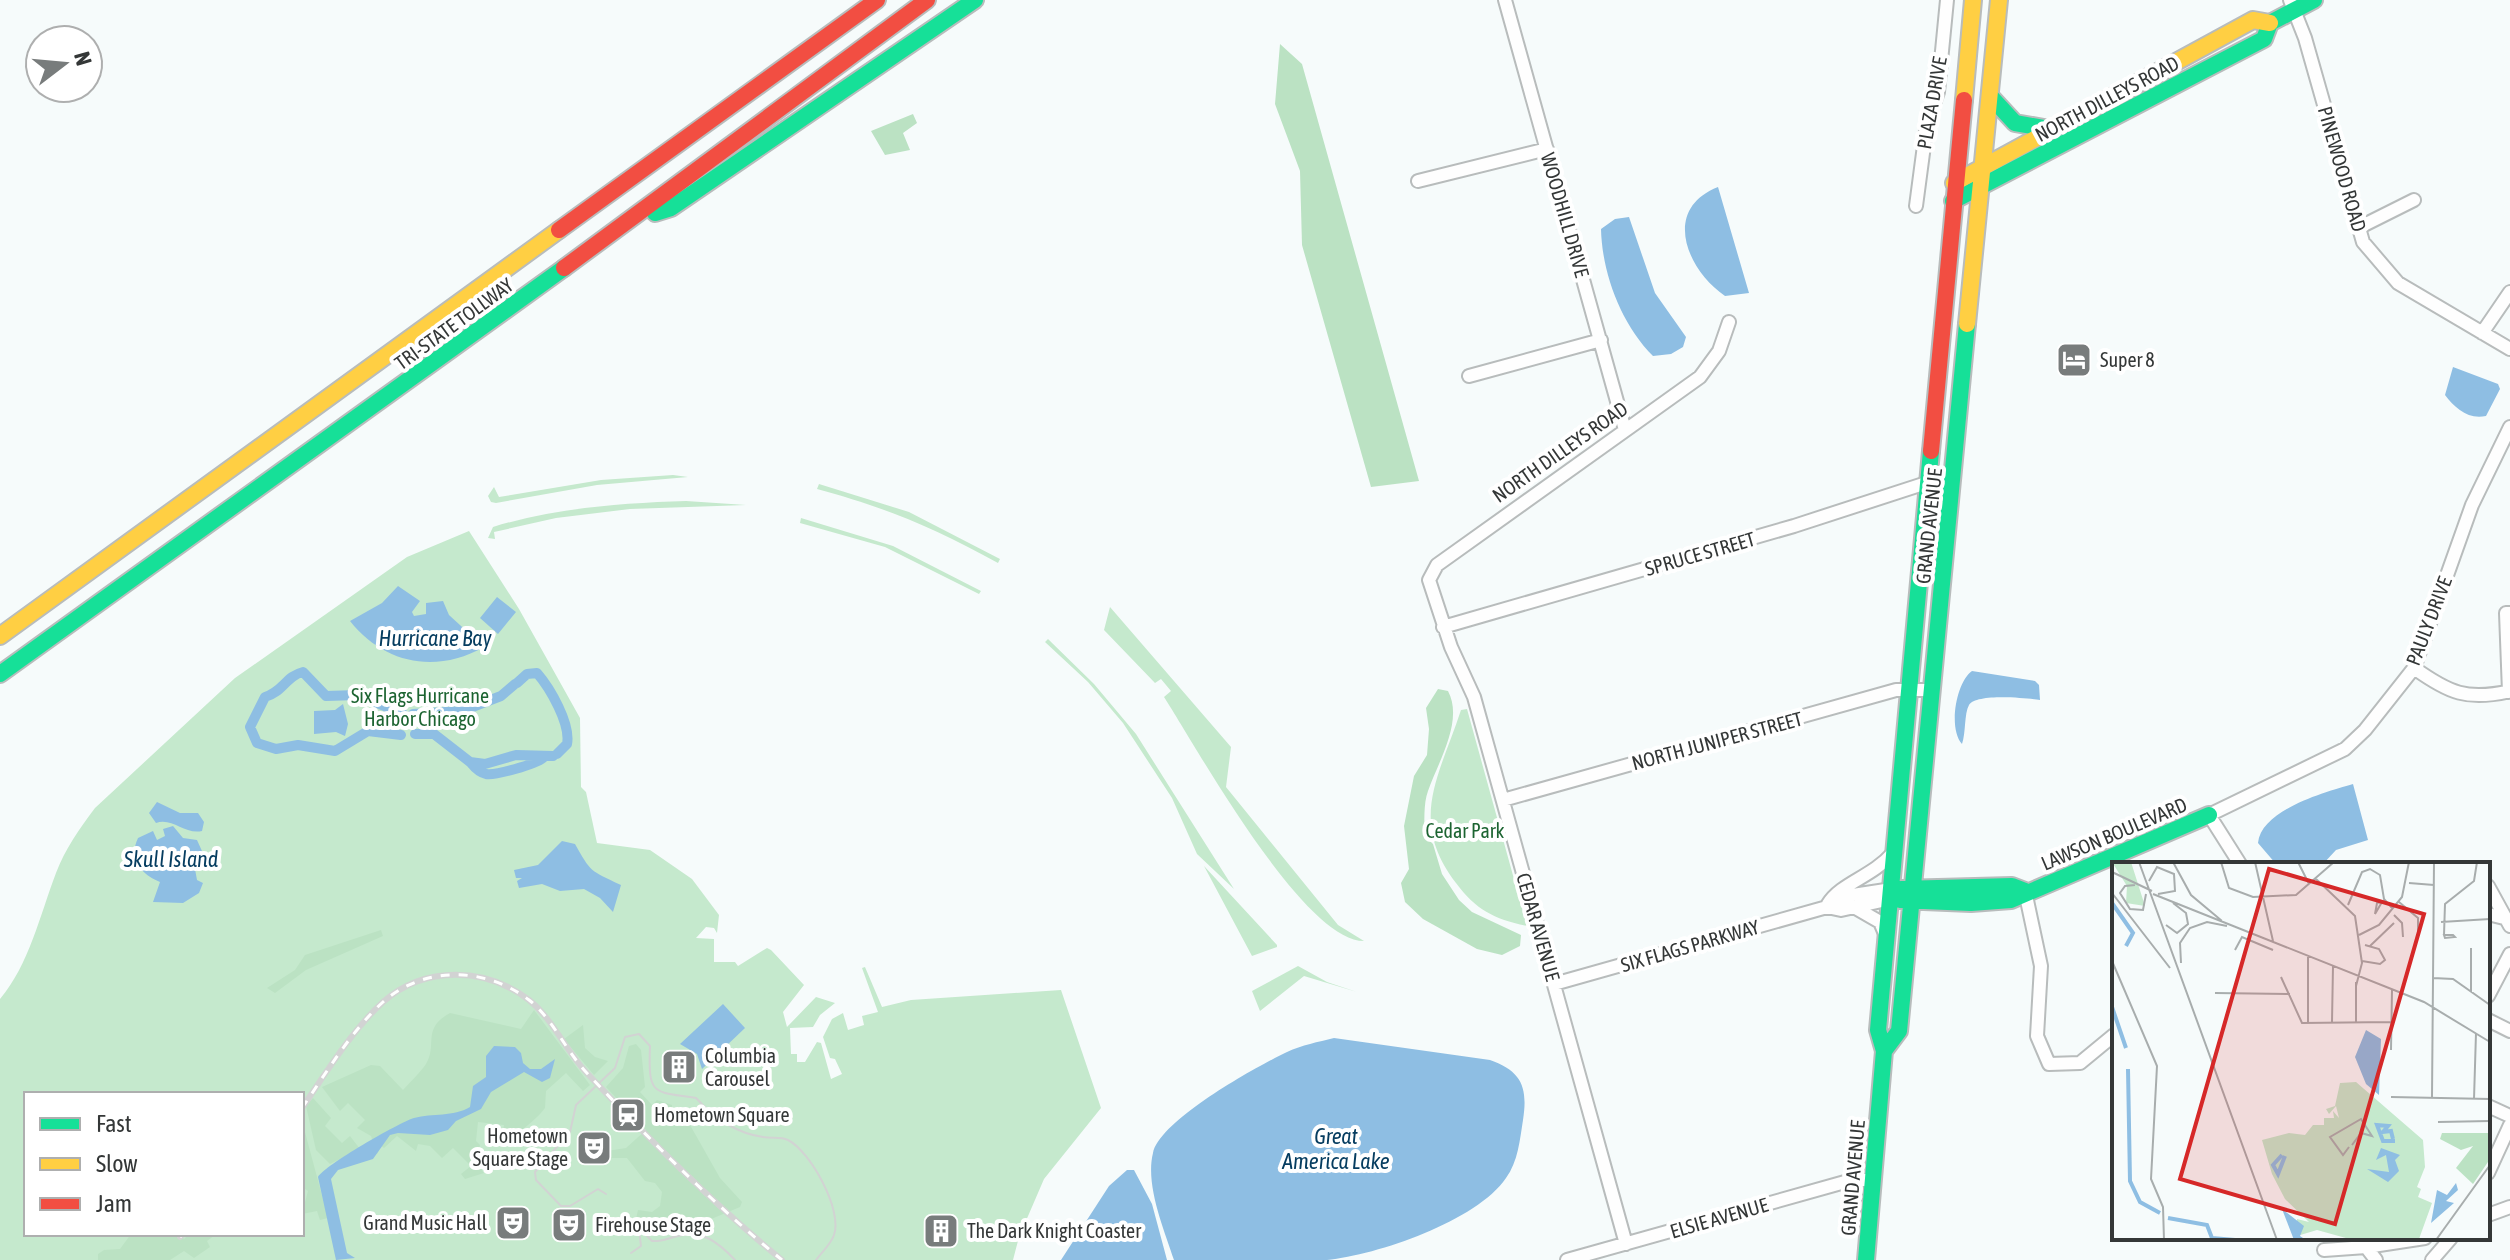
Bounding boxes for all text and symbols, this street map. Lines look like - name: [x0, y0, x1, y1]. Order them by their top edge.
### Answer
- north arrow: [24, 24, 104, 104]
- text: N: [69, 49, 98, 68]
- street label: NORTH DILLEYS ROAD: [2031, 51, 2183, 146]
- street label: PLAZA DRIVE: [1912, 54, 1951, 151]
- street label: PINEWOOD ROAD: [2314, 104, 2371, 234]
- street label: WOODHILL DRIVE: [1537, 150, 1594, 280]
- street label: TRI-STATE TOLLWAY: [390, 273, 517, 374]
- hotel icon: Super 8: [2055, 341, 2093, 379]
- place label: Super 8: [2100, 348, 2155, 371]
- street label: NORTH DILLEYS ROAD: [1488, 396, 1632, 507]
- street label: GRAND AVENUE: [1911, 467, 1946, 585]
- street label: SPRUCE STREET: [1642, 527, 1758, 580]
- street label: PAULY DRIVE: [2401, 573, 2456, 668]
- water label: Hurricane Bay: [378, 625, 493, 651]
- park label: Six Flags Hurricane Harbor Chicago: [351, 684, 489, 730]
- street label: NORTH JUNIPER STREET: [1629, 707, 1805, 774]
- street label: LAWSON BOULEVARD: [2038, 792, 2190, 875]
- park label: Cedar Park: [1426, 819, 1505, 842]
- water label: Skull Island: [123, 846, 218, 872]
- inset map: [2112, 862, 2490, 1240]
- street label: CEDAR AVENUE: [1512, 870, 1565, 984]
- street label: SIX FLAGS PARKWAY: [1618, 915, 1762, 976]
- place label: Columbia Carousel: [705, 1044, 776, 1090]
- building icon: Columbia Carousel: [660, 1048, 698, 1086]
- legend: [24, 1092, 304, 1236]
- station icon: Hometown Square: [609, 1096, 647, 1134]
- place label: Hometown Square: [654, 1103, 789, 1126]
- text: Fast: [96, 1110, 132, 1137]
- street label: GRAND AVENUE: [1836, 1119, 1869, 1237]
- water label: Great America Lake: [1281, 1123, 1390, 1174]
- place label: Hometown Square Stage: [473, 1124, 568, 1170]
- theatre icon: Hometown Square Stage: [575, 1129, 613, 1167]
- text: Slow: [96, 1150, 138, 1177]
- text: Jam: [96, 1190, 132, 1217]
- street label: ELSIE AVENUE: [1667, 1192, 1771, 1242]
- theatre icon: Grand Music Hall: [494, 1204, 532, 1242]
- theatre icon: Firehouse Stage: [550, 1206, 588, 1244]
- place label: Grand Music Hall: [363, 1211, 488, 1234]
- building icon: The Dark Knight Coaster: [922, 1212, 960, 1250]
- place label: Firehouse Stage: [595, 1213, 711, 1236]
- place label: The Dark Knight Coaster: [967, 1219, 1142, 1242]

